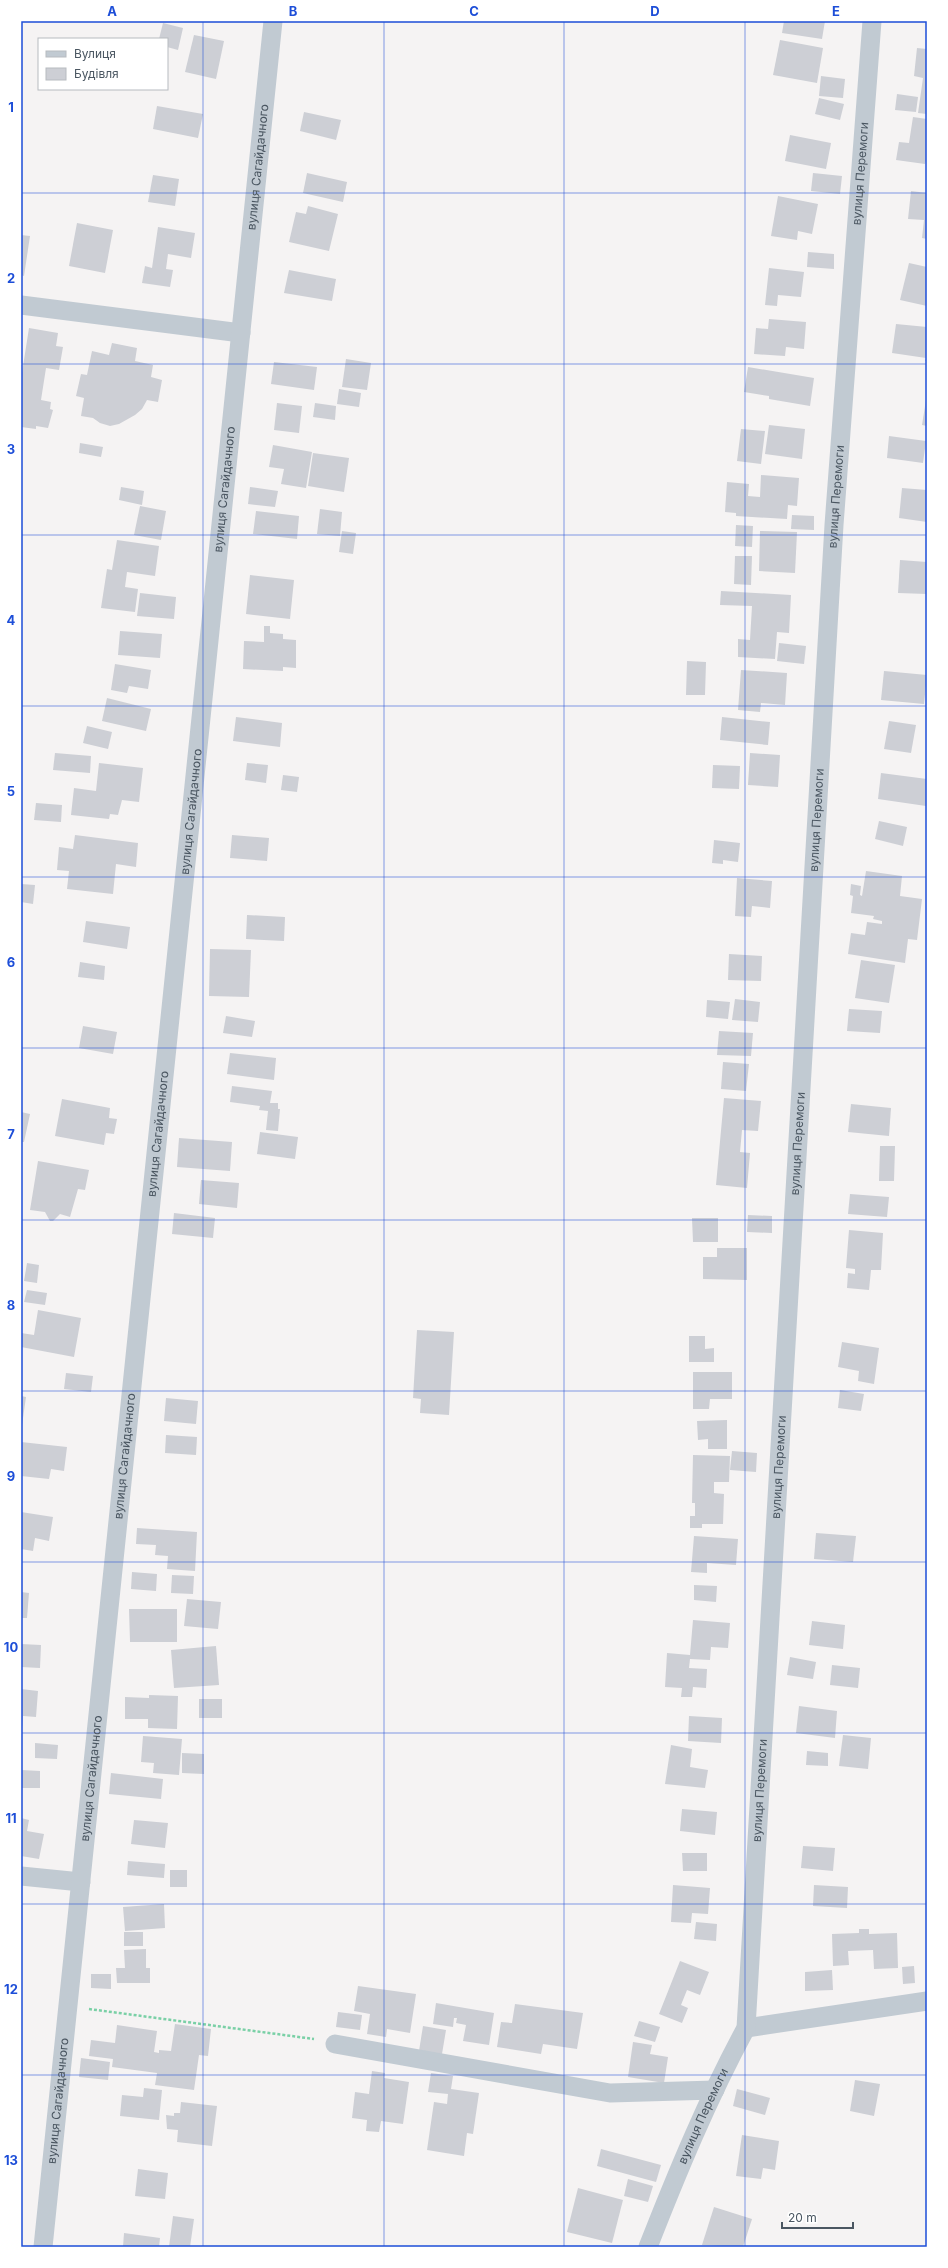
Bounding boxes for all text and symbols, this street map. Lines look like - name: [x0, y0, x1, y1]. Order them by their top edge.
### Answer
- text: A: [107, 3, 117, 19]
- text: B: [289, 3, 298, 19]
- text: C: [469, 3, 479, 19]
- text: D: [650, 3, 660, 19]
- text: E: [832, 3, 840, 19]
- legend: [38, 38, 168, 90]
- text: Вулиця: [74, 46, 116, 61]
- text: Будівля: [74, 66, 119, 81]
- text: 1: [8, 99, 14, 115]
- street label: вулиця Сагайдачного: [243, 103, 271, 231]
- street label: вулиця Перемоги: [849, 121, 871, 226]
- text: 2: [7, 270, 15, 286]
- street label: вулиця Сагайдачного: [210, 426, 238, 553]
- text: 3: [7, 441, 15, 457]
- street label: вулиця Перемоги: [825, 445, 847, 549]
- text: 4: [7, 612, 16, 628]
- street label: вулиця Сагайдачного: [177, 748, 205, 875]
- street label: вулиця Перемоги: [806, 768, 827, 872]
- text: 5: [7, 783, 15, 799]
- text: 6: [7, 954, 15, 970]
- street label: вулиця Сагайдачного: [144, 1070, 171, 1198]
- street label: вулиця Перемоги: [787, 1091, 808, 1196]
- text: 7: [7, 1126, 15, 1142]
- text: 8: [7, 1297, 15, 1313]
- street label: вулиця Сагайдачного: [110, 1392, 138, 1520]
- street label: вулиця Перемоги: [768, 1415, 789, 1519]
- text: 9: [7, 1468, 15, 1484]
- text: 10: [4, 1639, 18, 1655]
- street label: вулиця Сагайдачного: [77, 1715, 105, 1842]
- street label: вулиця Перемоги: [749, 1738, 770, 1843]
- text: 11: [5, 1810, 17, 1826]
- text: 12: [4, 1981, 18, 1997]
- street label: вулиця Сагайдачного: [44, 2037, 72, 2164]
- street label: вулиця Перемоги: [674, 2066, 731, 2166]
- text: 13: [4, 2152, 18, 2168]
- scale bar: [782, 2204, 853, 2230]
- text: 20 m: [788, 2210, 817, 2225]

